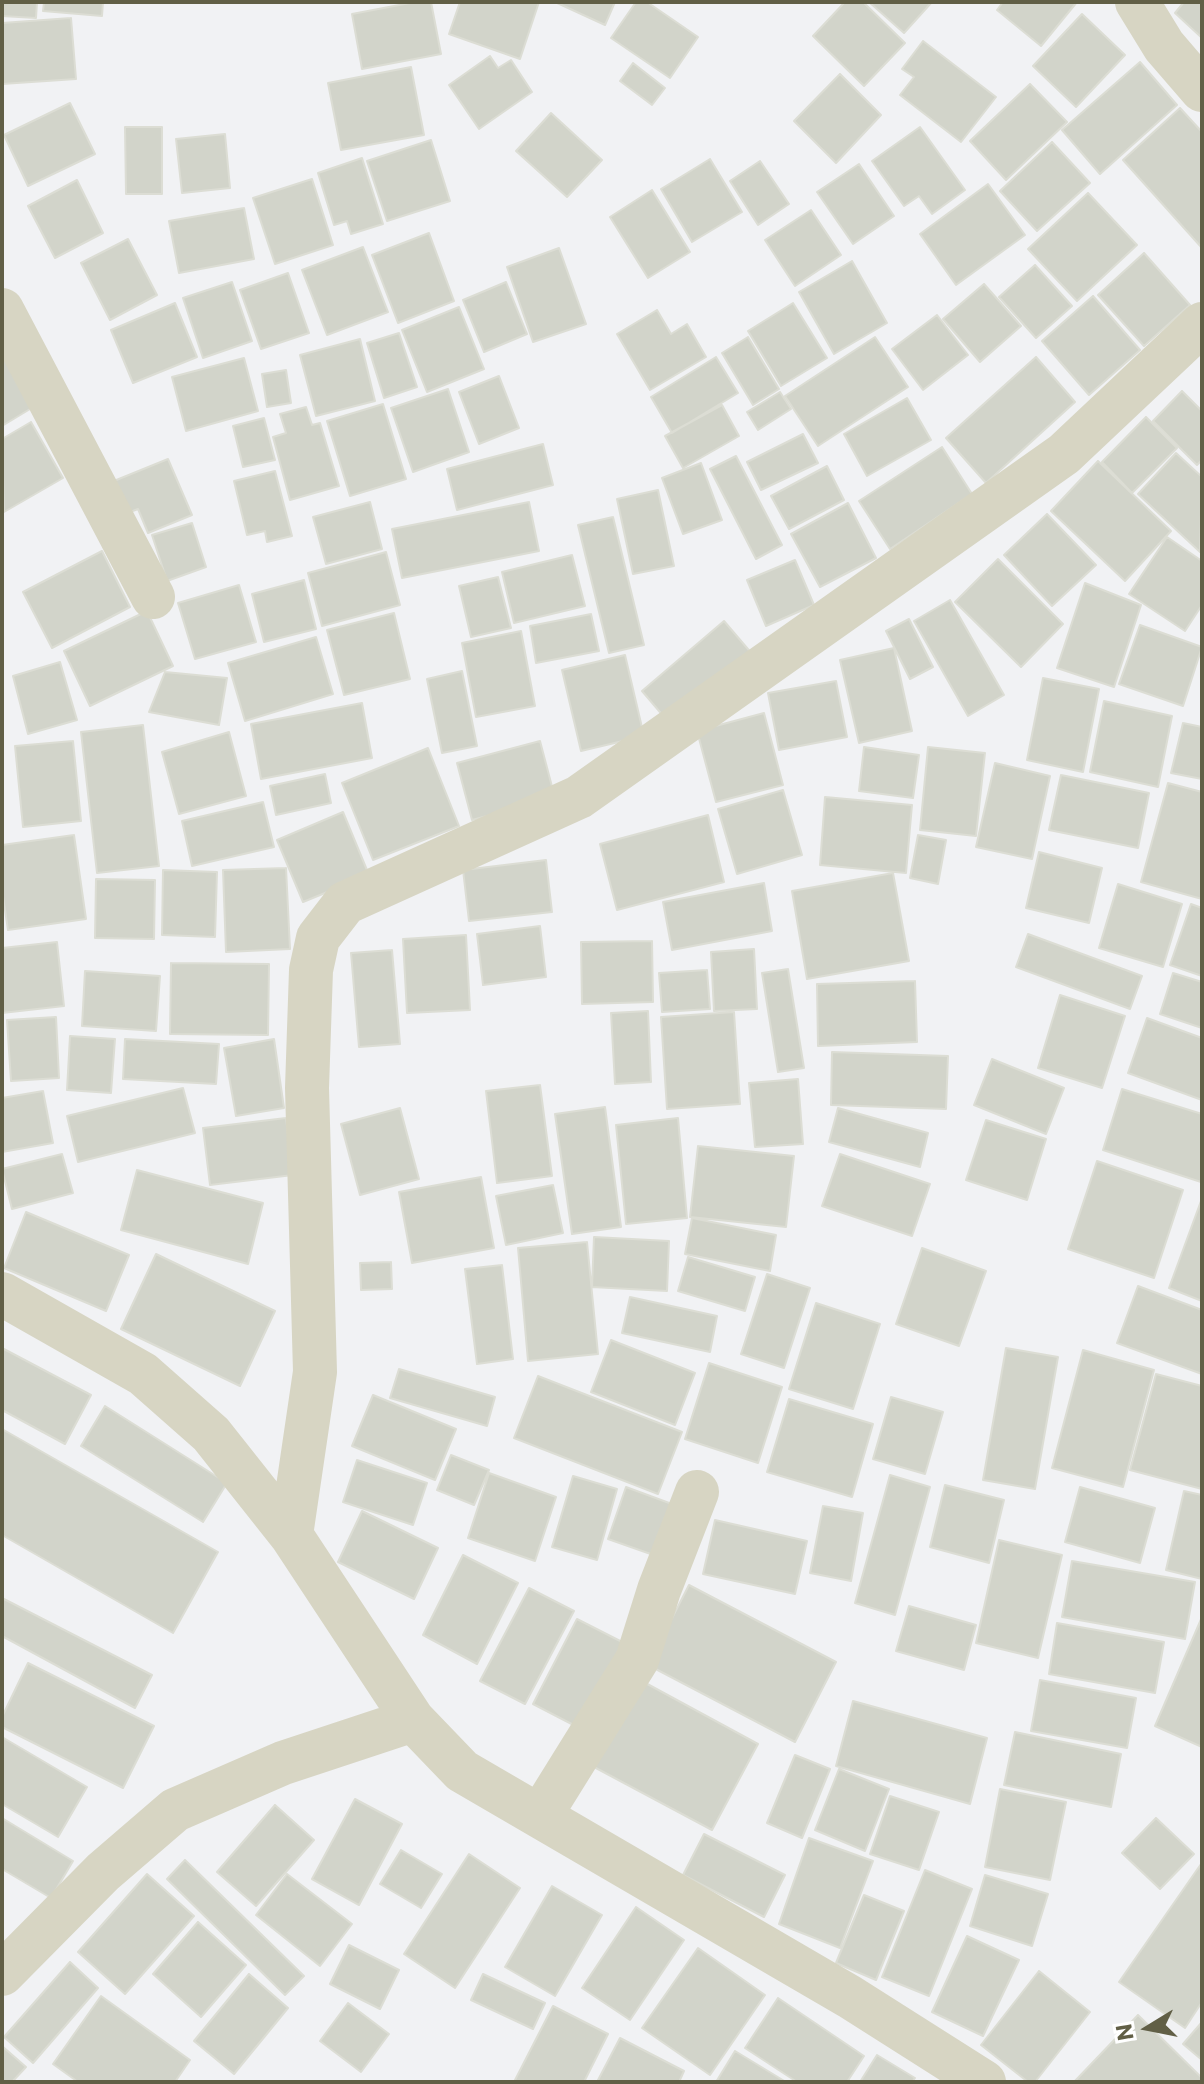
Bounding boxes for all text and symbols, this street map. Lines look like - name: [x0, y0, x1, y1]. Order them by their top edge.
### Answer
- north arrow: [1108, 1988, 1188, 2068]
- text: N: [1109, 2022, 1139, 2043]

